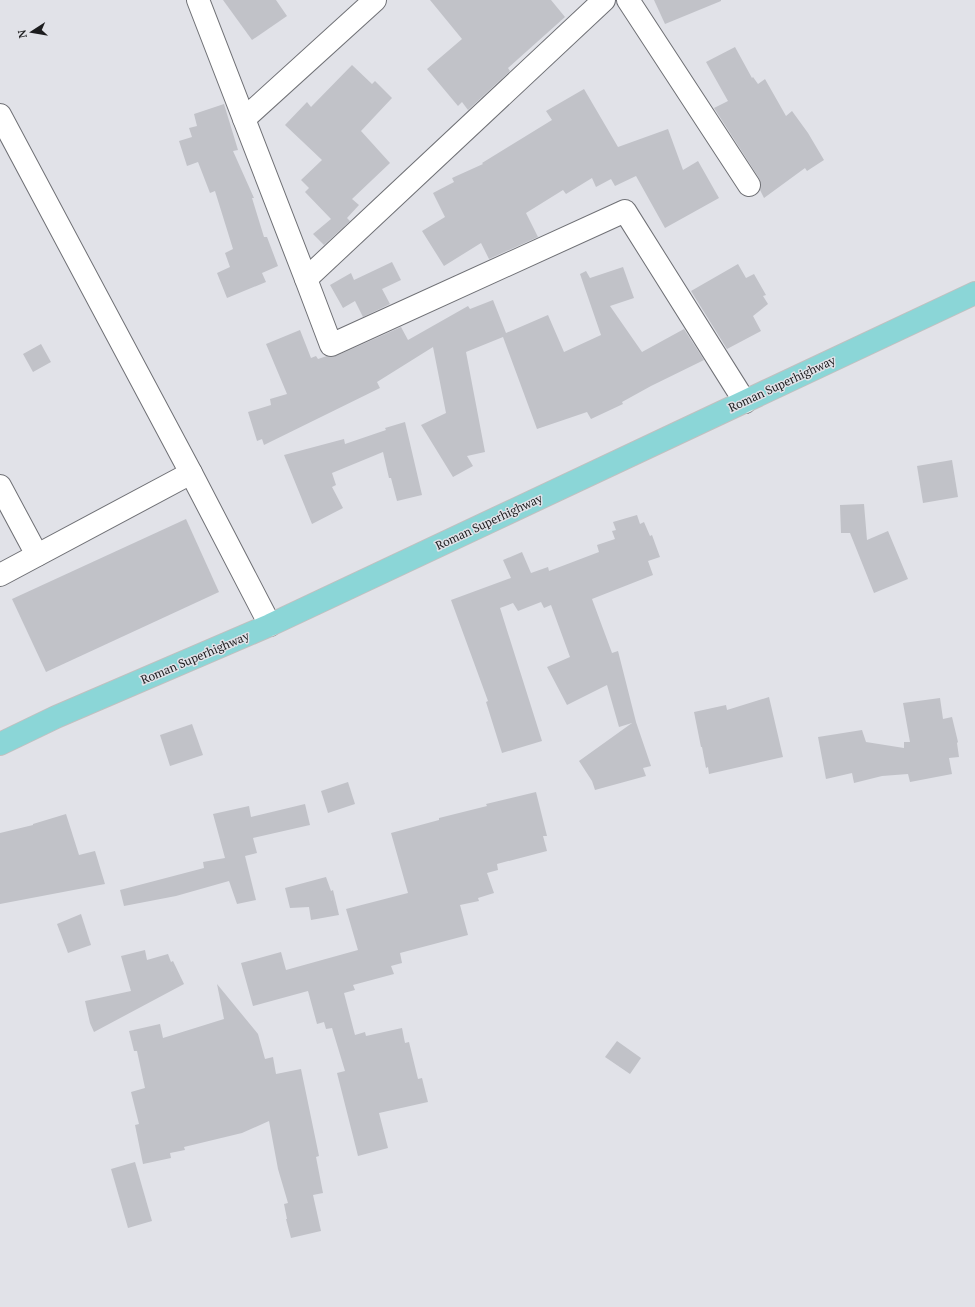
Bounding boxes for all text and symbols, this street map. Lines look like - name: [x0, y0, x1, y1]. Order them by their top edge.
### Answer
- north arrow: [12, 12, 52, 52]
- text: N: [14, 28, 30, 40]
- street label: Roman Superhighway: [726, 352, 838, 415]
- street label: Roman Superhighway: [433, 490, 545, 553]
- street label: Roman Superhighway: [138, 628, 252, 687]

